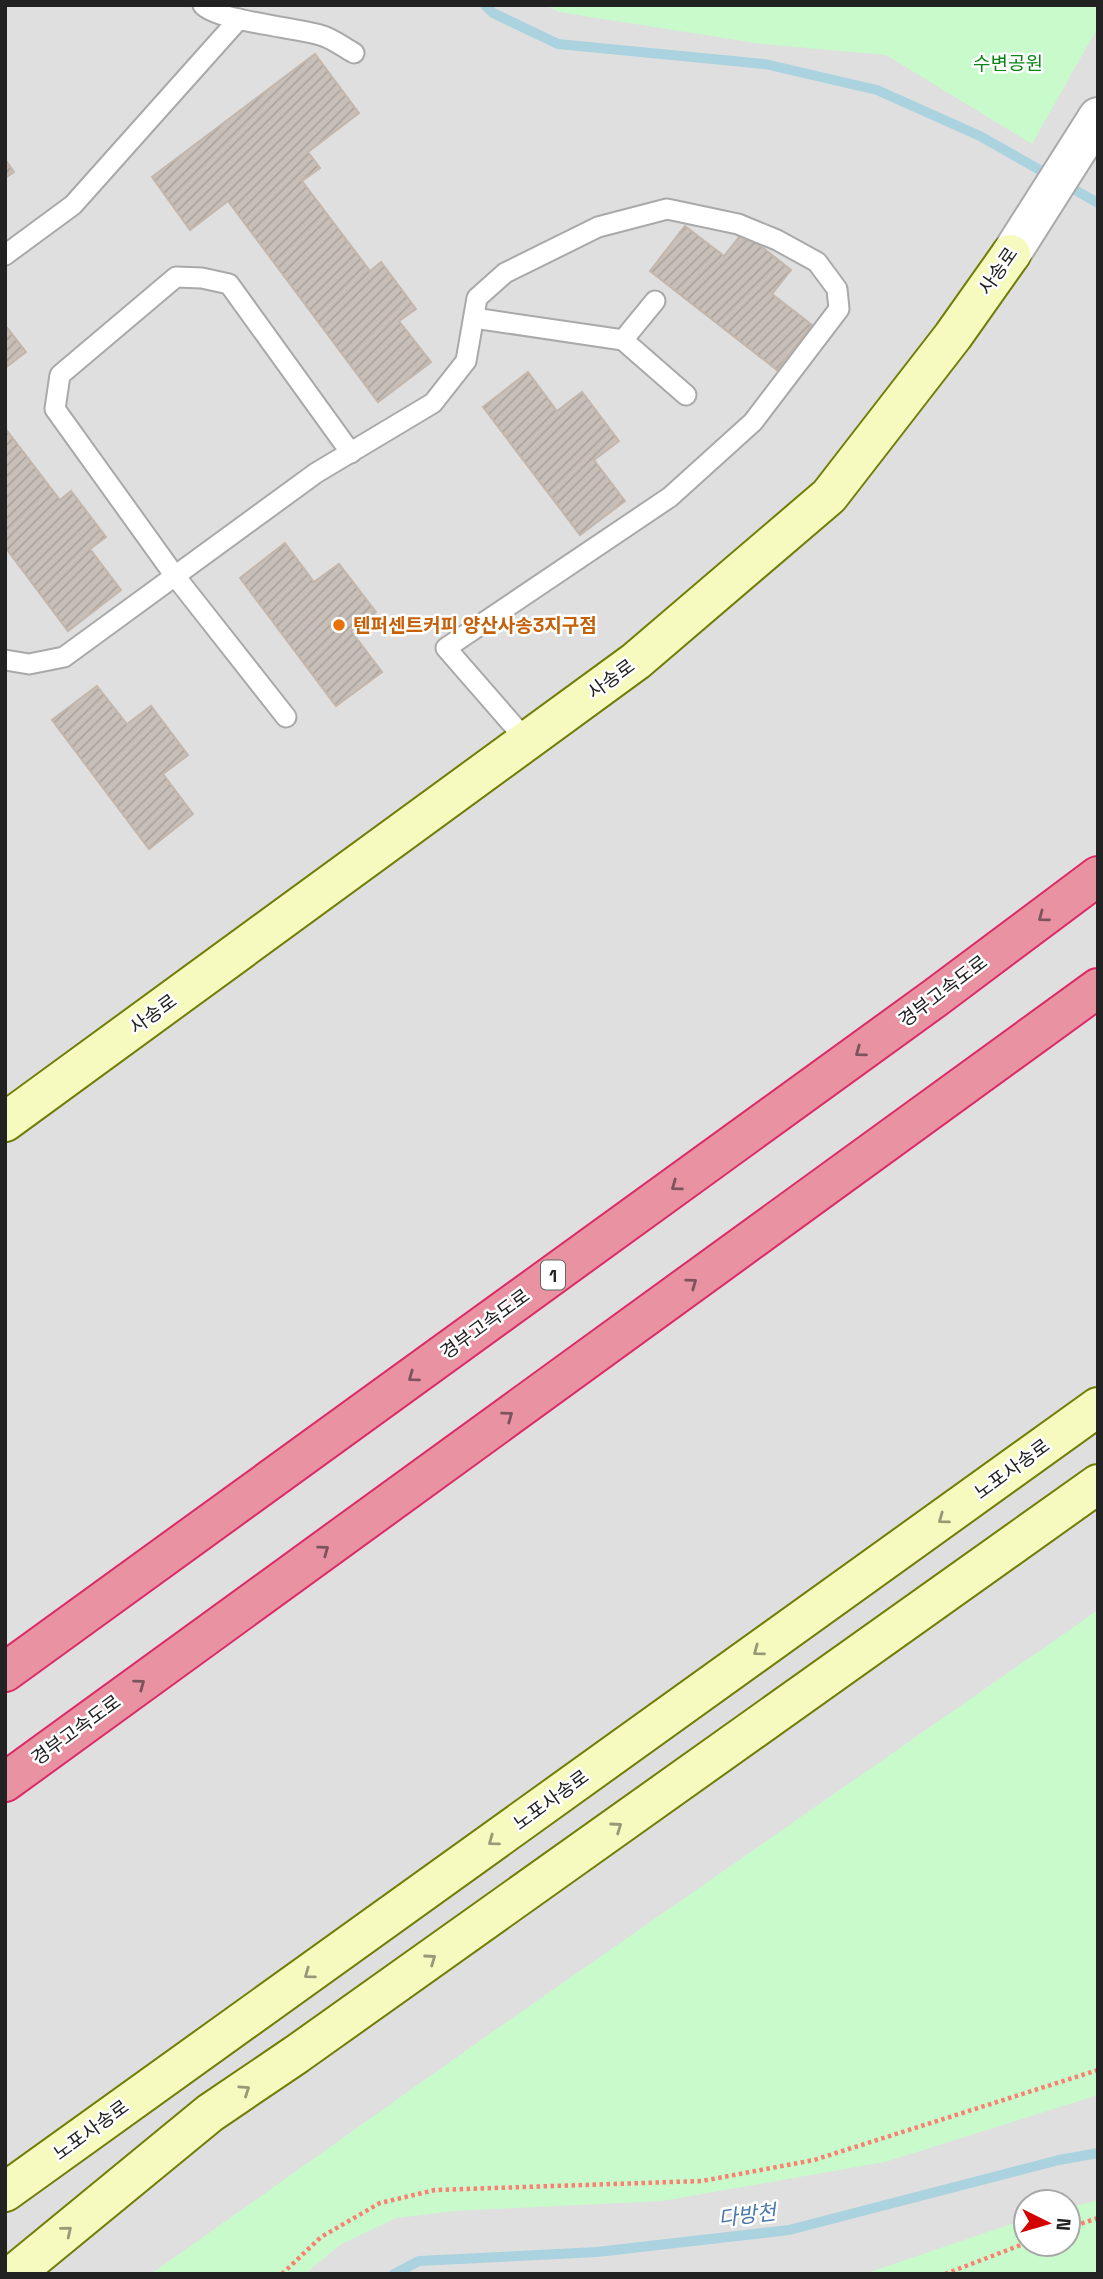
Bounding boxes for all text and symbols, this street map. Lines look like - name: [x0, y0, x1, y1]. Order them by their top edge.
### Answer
- park label: 수변공원: [973, 51, 1043, 76]
- street label: 사송로: [973, 242, 1023, 300]
- place label: 텐퍼센트커피 양산사송3지구점: [353, 613, 597, 638]
- marker: 텐퍼센트커피 양산사송3지구점: [331, 617, 347, 633]
- street label: 사송로: [582, 653, 640, 705]
- one-way arrow: [1038, 908, 1051, 921]
- street label: 경부고속도로: [894, 949, 992, 1033]
- street label: 사송로: [124, 988, 182, 1040]
- one-way arrow: [856, 1044, 868, 1056]
- one-way arrow: [671, 1177, 684, 1190]
- road number: 1: [541, 1260, 565, 1290]
- one-way arrow: [684, 1278, 697, 1291]
- street label: 경부고속도로: [435, 1283, 535, 1365]
- one-way arrow: [408, 1368, 421, 1381]
- one-way arrow: [500, 1412, 513, 1425]
- street label: 노포사송로: [969, 1433, 1055, 1505]
- one-way arrow: [938, 1511, 951, 1523]
- one-way arrow: [316, 1546, 329, 1558]
- one-way arrow: [753, 1643, 766, 1655]
- one-way arrow: [132, 1680, 145, 1692]
- street label: 경부고속도로: [26, 1689, 126, 1771]
- street label: 노포사송로: [508, 1764, 594, 1836]
- one-way arrow: [609, 1823, 622, 1835]
- one-way arrow: [489, 1833, 501, 1845]
- one-way arrow: [423, 1955, 436, 1967]
- one-way arrow: [304, 1966, 317, 1978]
- one-way arrow: [237, 2086, 250, 2098]
- street label: 노포사송로: [48, 2094, 134, 2166]
- north arrow: [1012, 2188, 1082, 2258]
- water label: 다방천: [717, 2198, 780, 2232]
- text: N: [1050, 2217, 1076, 2232]
- one-way arrow: [59, 2226, 71, 2239]

